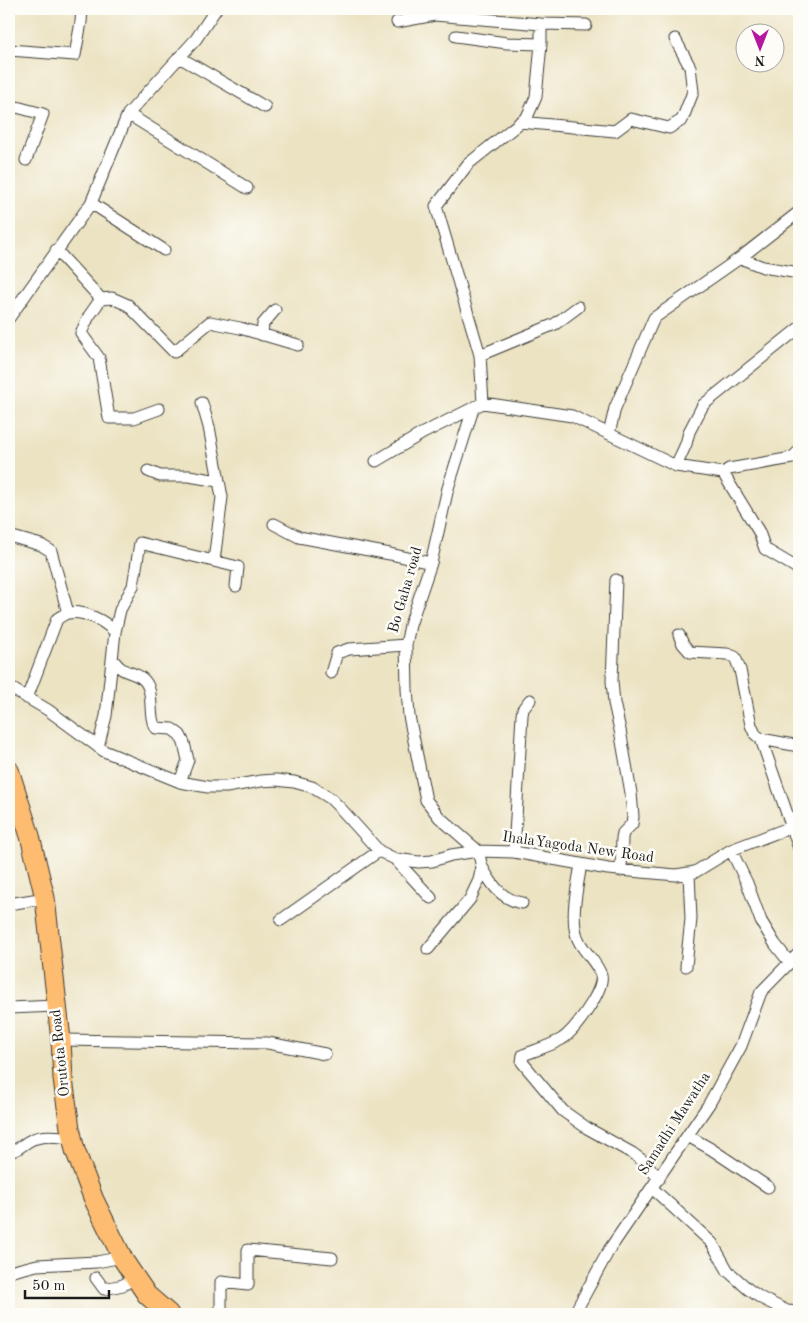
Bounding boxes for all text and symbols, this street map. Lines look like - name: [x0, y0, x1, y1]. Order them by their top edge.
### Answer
- north arrow: [736, 22, 786, 72]
- text: N: [754, 53, 765, 67]
- street label: Bo Gaha road: [387, 545, 425, 635]
- street label: IhalaYagoda New Road: [501, 830, 655, 866]
- street label: Orutota Road: [49, 1008, 73, 1097]
- street label: Samadhi Mawatha: [636, 1069, 714, 1178]
- scale bar: [25, 1268, 109, 1300]
- text: 50 m: [32, 1279, 66, 1294]

